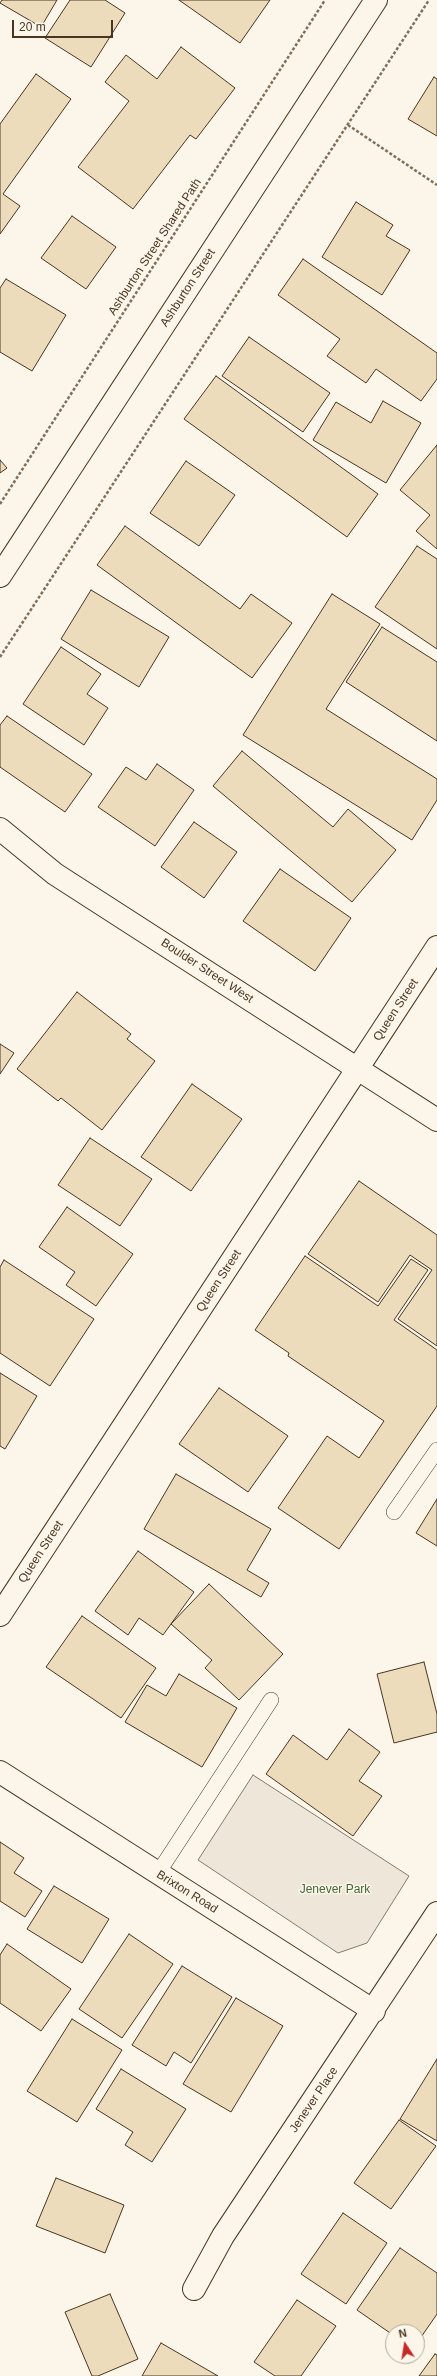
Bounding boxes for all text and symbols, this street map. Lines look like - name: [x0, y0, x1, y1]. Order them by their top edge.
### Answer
- scale bar: [14, 12, 115, 38]
- text: 20 m: [19, 20, 46, 34]
- street label: Ashburton Street Shared Path: [105, 176, 205, 318]
- street label: Ashburton Street: [157, 246, 219, 330]
- street label: Boulder Street West: [158, 936, 256, 1006]
- street label: Queen Street: [371, 976, 421, 1044]
- street label: Queen Street: [194, 1247, 244, 1315]
- street label: Queen Street: [16, 1518, 66, 1586]
- street label: Brixton Road: [154, 1868, 220, 1916]
- park label: Jenever Park: [300, 1883, 370, 1897]
- street label: Jenever Place: [287, 2064, 341, 2136]
- north arrow: [385, 2324, 425, 2364]
- text: N: [398, 2327, 408, 2340]

